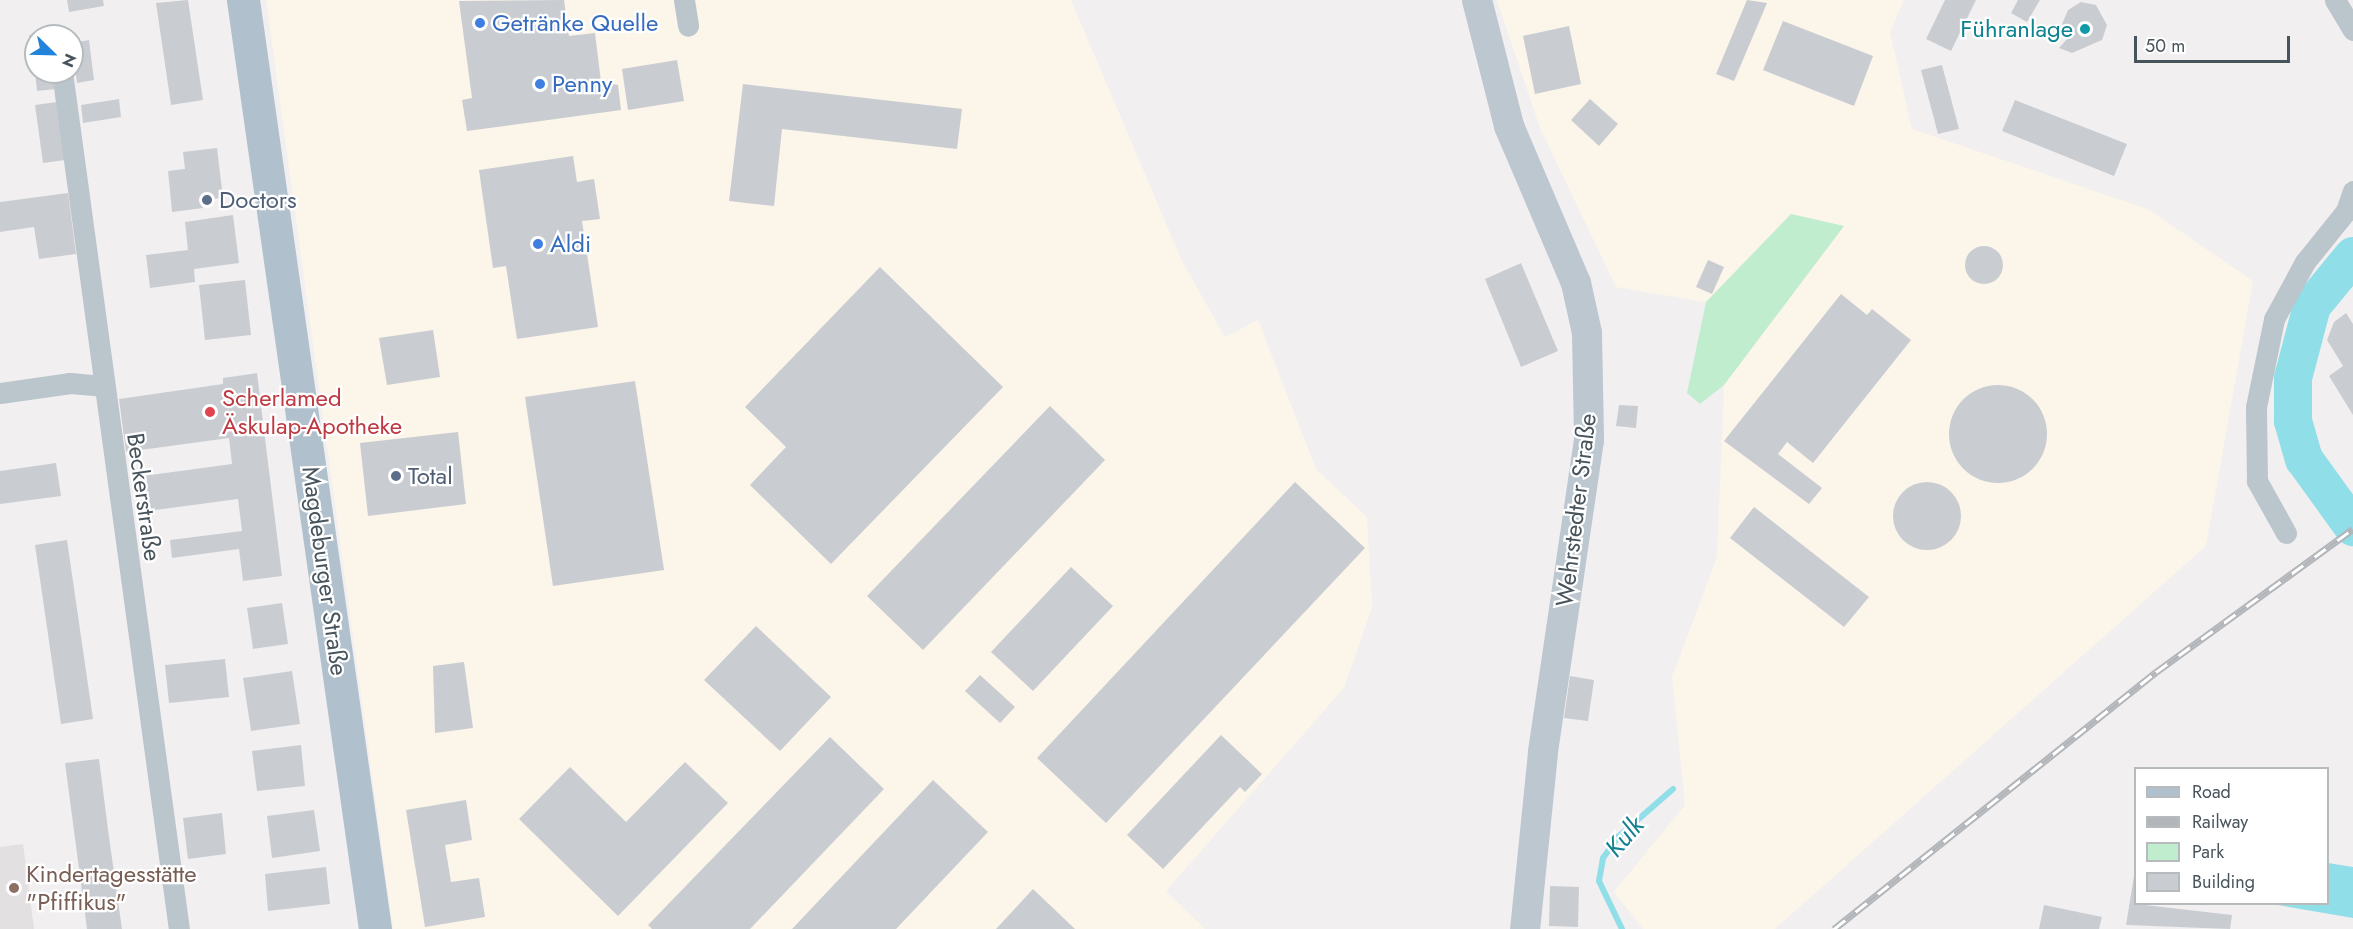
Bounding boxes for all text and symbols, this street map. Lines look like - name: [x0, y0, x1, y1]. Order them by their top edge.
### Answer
- place label: Getränke Quelle: [492, 9, 658, 37]
- place label: Führanlage: [1960, 15, 2073, 43]
- marker: Getränke Quelle: [473, 16, 487, 30]
- marker: Führanlage: [2078, 22, 2092, 36]
- north arrow: [24, 24, 84, 84]
- scale bar: [2137, 24, 2293, 62]
- text: 50 m: [2145, 33, 2185, 59]
- text: N: [56, 50, 82, 71]
- place label: Penny: [552, 70, 612, 98]
- marker: Penny: [533, 77, 547, 91]
- place label: Doctors: [219, 186, 297, 214]
- marker: Doctors: [200, 193, 214, 207]
- place label: Aldi: [550, 230, 591, 258]
- marker: Aldi: [531, 237, 545, 251]
- place label: Scherlamed Äskulap-Apotheke: [222, 384, 402, 440]
- marker: Scherlamed Äskulap-Apotheke: [203, 405, 217, 419]
- street label: Wehrstedter Straße: [1550, 412, 1602, 608]
- street label: Beckerstraße: [121, 431, 167, 563]
- place label: Total: [408, 462, 453, 490]
- street label: Magdeburger Straße: [296, 465, 354, 677]
- marker: Total: [389, 469, 403, 483]
- legend: [2134, 767, 2329, 905]
- text: Road: [2192, 779, 2231, 805]
- text: Railway: [2192, 809, 2248, 835]
- water label: Kulk: [1599, 810, 1651, 864]
- text: Park: [2192, 839, 2224, 865]
- place label: Kindertagesstätte "Pfiffikus": [26, 860, 197, 916]
- text: Building: [2192, 869, 2255, 895]
- marker: Kindertagesstätte "Pfiffikus": [7, 881, 21, 895]

